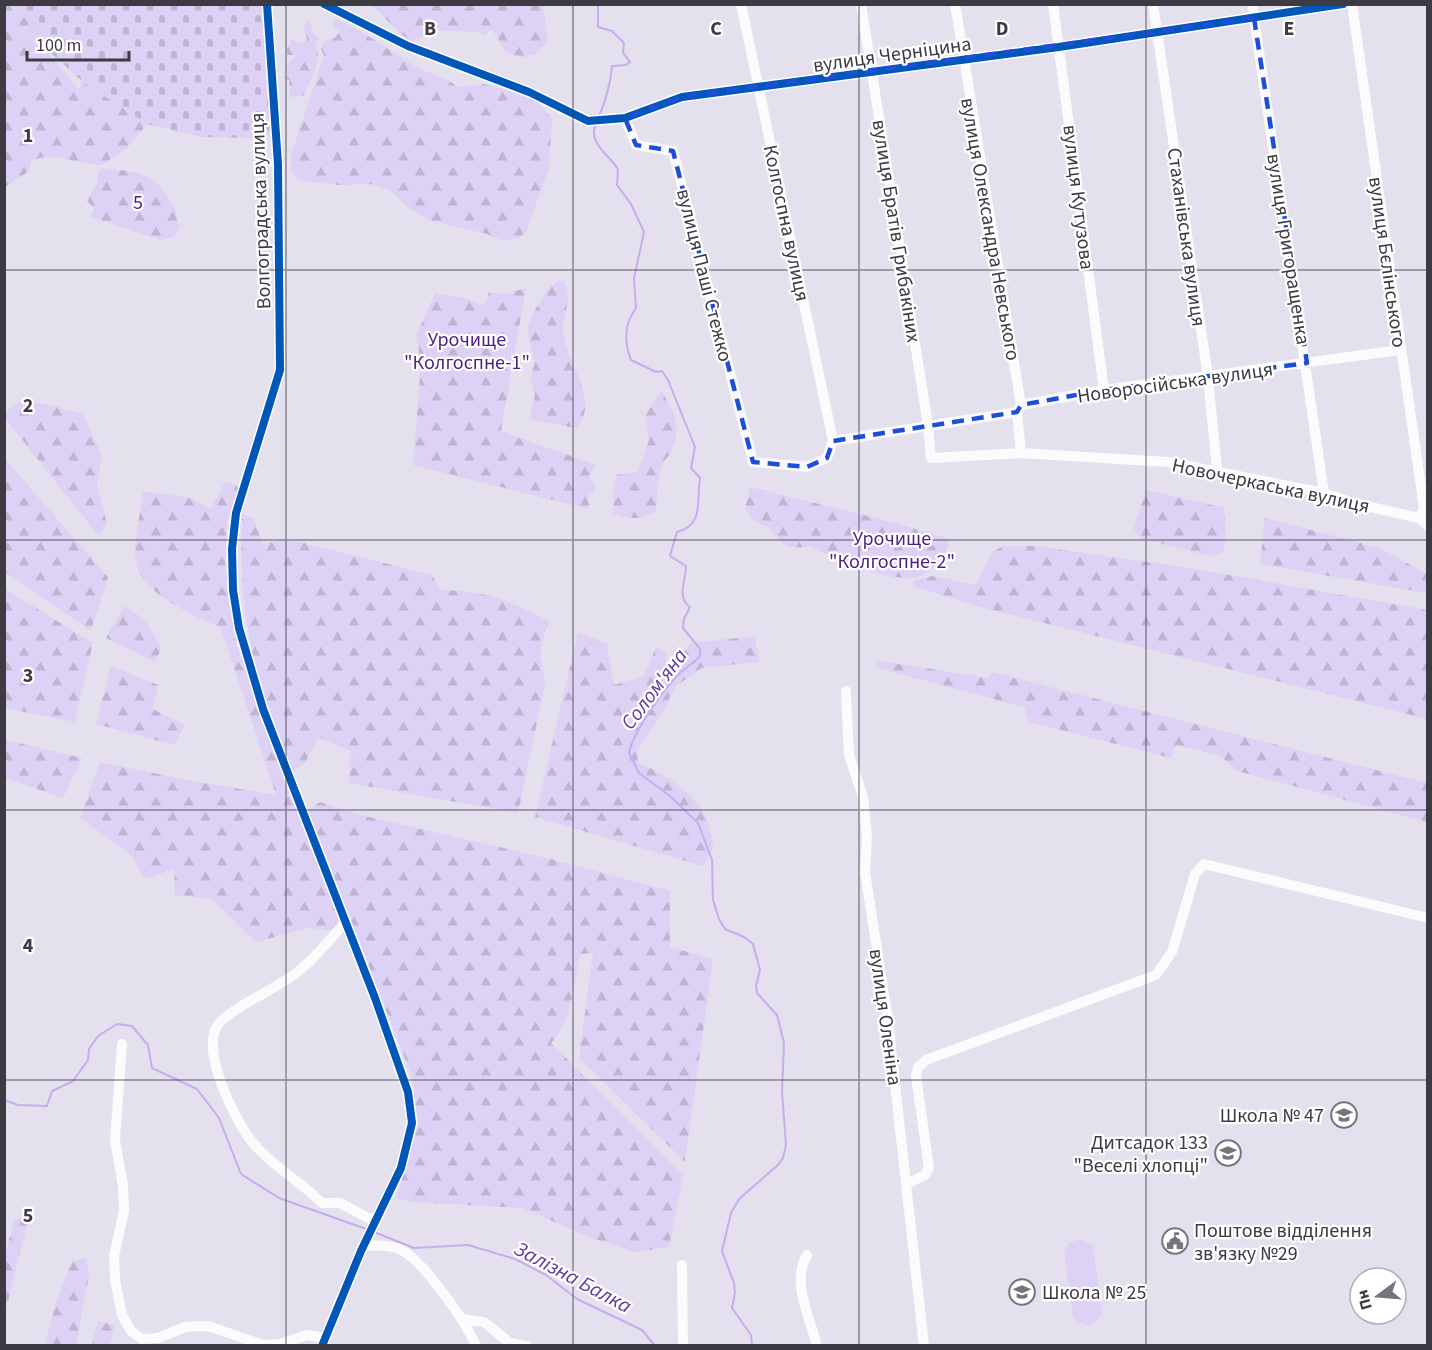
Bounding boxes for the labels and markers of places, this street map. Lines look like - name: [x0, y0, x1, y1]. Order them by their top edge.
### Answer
- school or university icon: Школа № 47: [1329, 1100, 1359, 1130]
- place label: Школа № 47: [1220, 1102, 1324, 1130]
- place label: Дитсадок 133 "Веселі хлопці": [1074, 1129, 1208, 1180]
- school or university icon: Дитсадок 133 "Веселі хлопці": [1213, 1138, 1243, 1168]
- place label: Поштове відділення зв'язку №29: [1194, 1217, 1372, 1268]
- public building icon: Поштове відділення зв'язку №29: [1160, 1226, 1190, 1256]
- school or university icon: Школа № 25: [1007, 1277, 1037, 1307]
- place label: Школа № 25: [1042, 1279, 1146, 1307]

